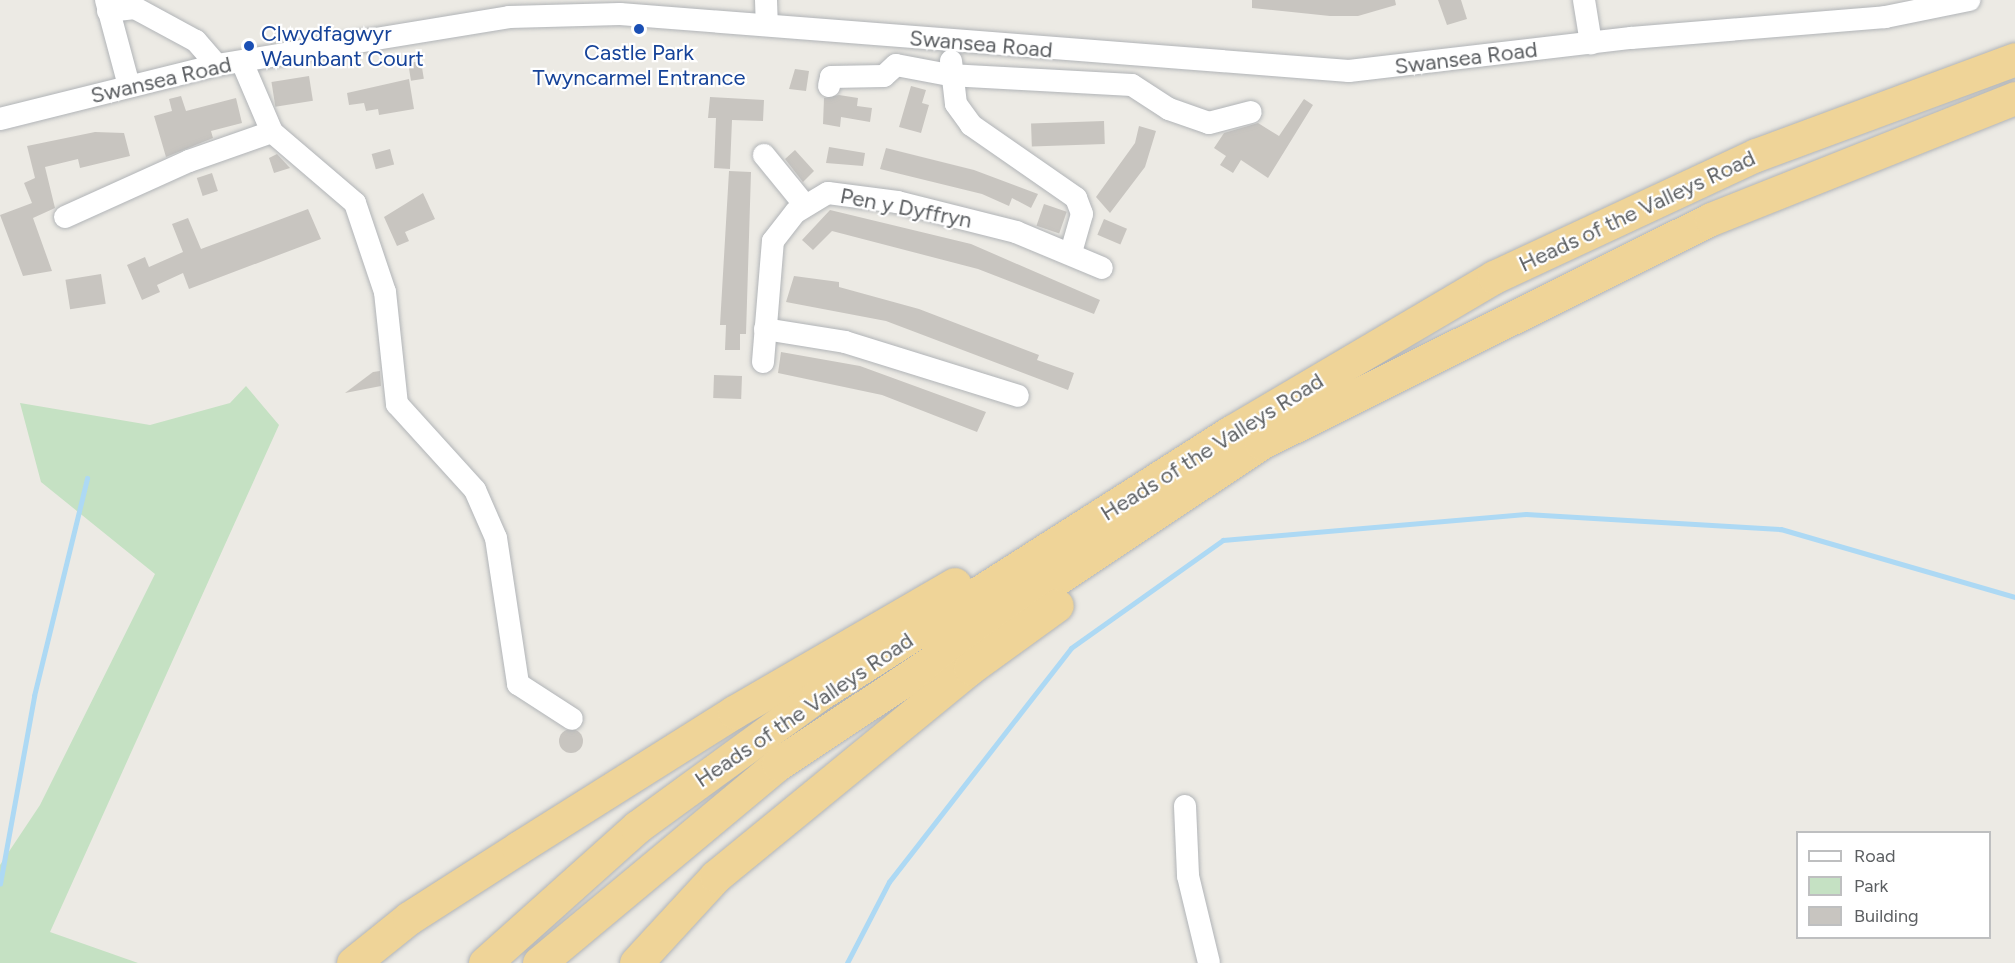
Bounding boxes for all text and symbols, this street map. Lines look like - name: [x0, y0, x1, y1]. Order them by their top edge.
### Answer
- place label: Clwydfagwyr Waunbant Court: [261, 20, 424, 72]
- marker: Castle Park Twyncarmel Entrance: [632, 22, 646, 36]
- street label: Swansea Road: [908, 25, 1054, 63]
- street label: Swansea Road: [1393, 36, 1539, 80]
- marker: Clwydfagwyr Waunbant Court: [242, 39, 256, 53]
- place label: Castle Park Twyncarmel Entrance: [532, 39, 746, 90]
- street label: Swansea Road: [88, 51, 234, 109]
- street label: Heads of the Valleys Road: [1515, 145, 1759, 277]
- street label: Pen y Dyffryn: [838, 182, 974, 234]
- street label: Heads of the Valleys Road: [1096, 368, 1328, 526]
- street label: Heads of the Valleys Road: [690, 627, 918, 793]
- legend: [1796, 831, 1991, 939]
- text: Road: [1854, 845, 1895, 867]
- text: Park: [1854, 875, 1888, 897]
- text: Building: [1854, 905, 1919, 927]

